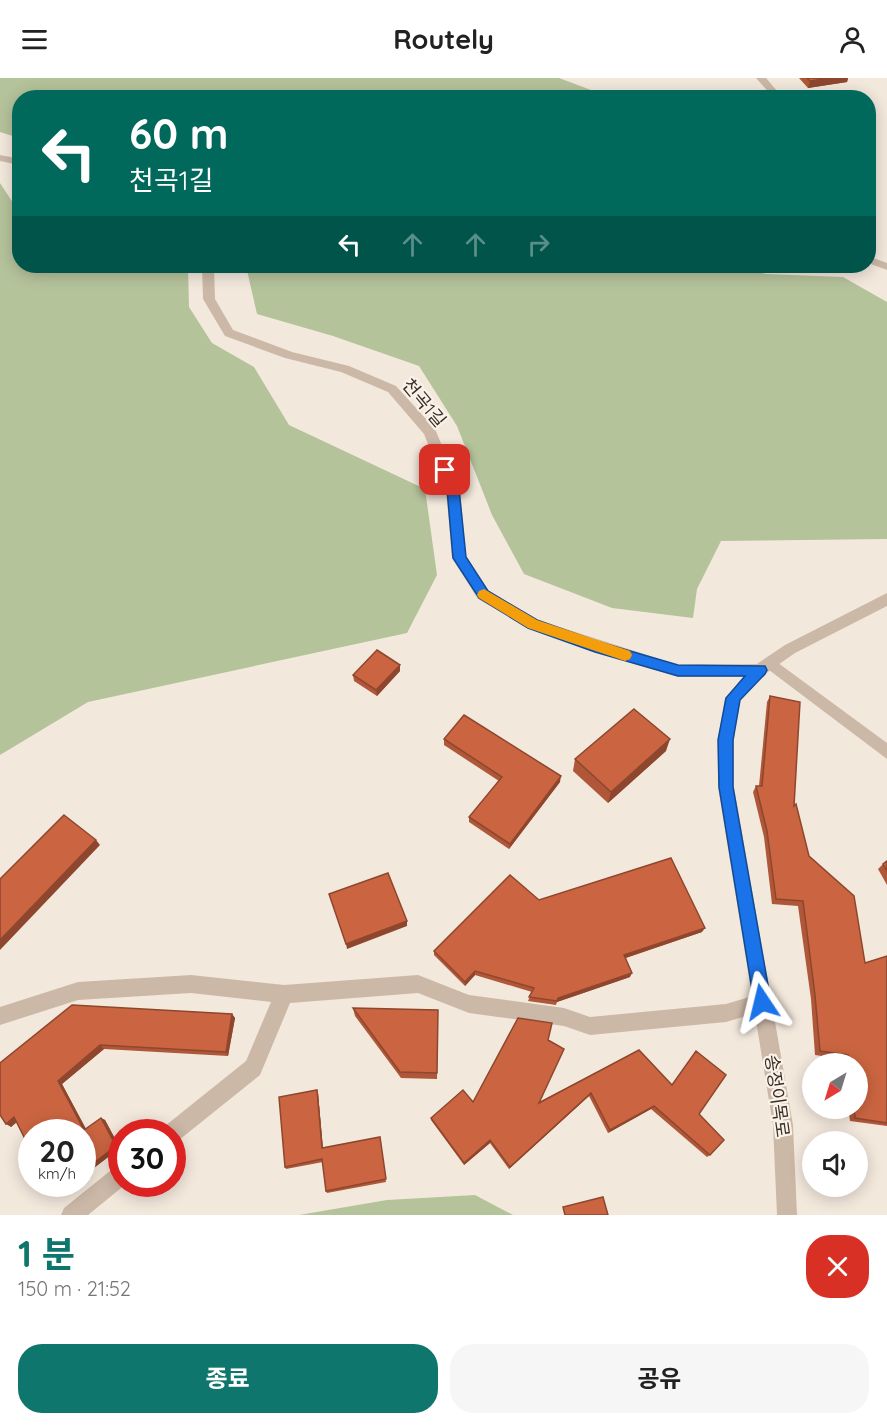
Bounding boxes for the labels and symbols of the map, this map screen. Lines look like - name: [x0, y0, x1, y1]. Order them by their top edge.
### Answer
- street label: 천곡1길: [397, 374, 451, 432]
- pin: [419, 444, 470, 495]
- position arrow: [730, 970, 794, 1034]
- street label: 송정이목로: [760, 1053, 795, 1139]
- north arrow: [802, 1053, 868, 1119]
- speed limit sign: 30: [108, 1119, 186, 1197]

